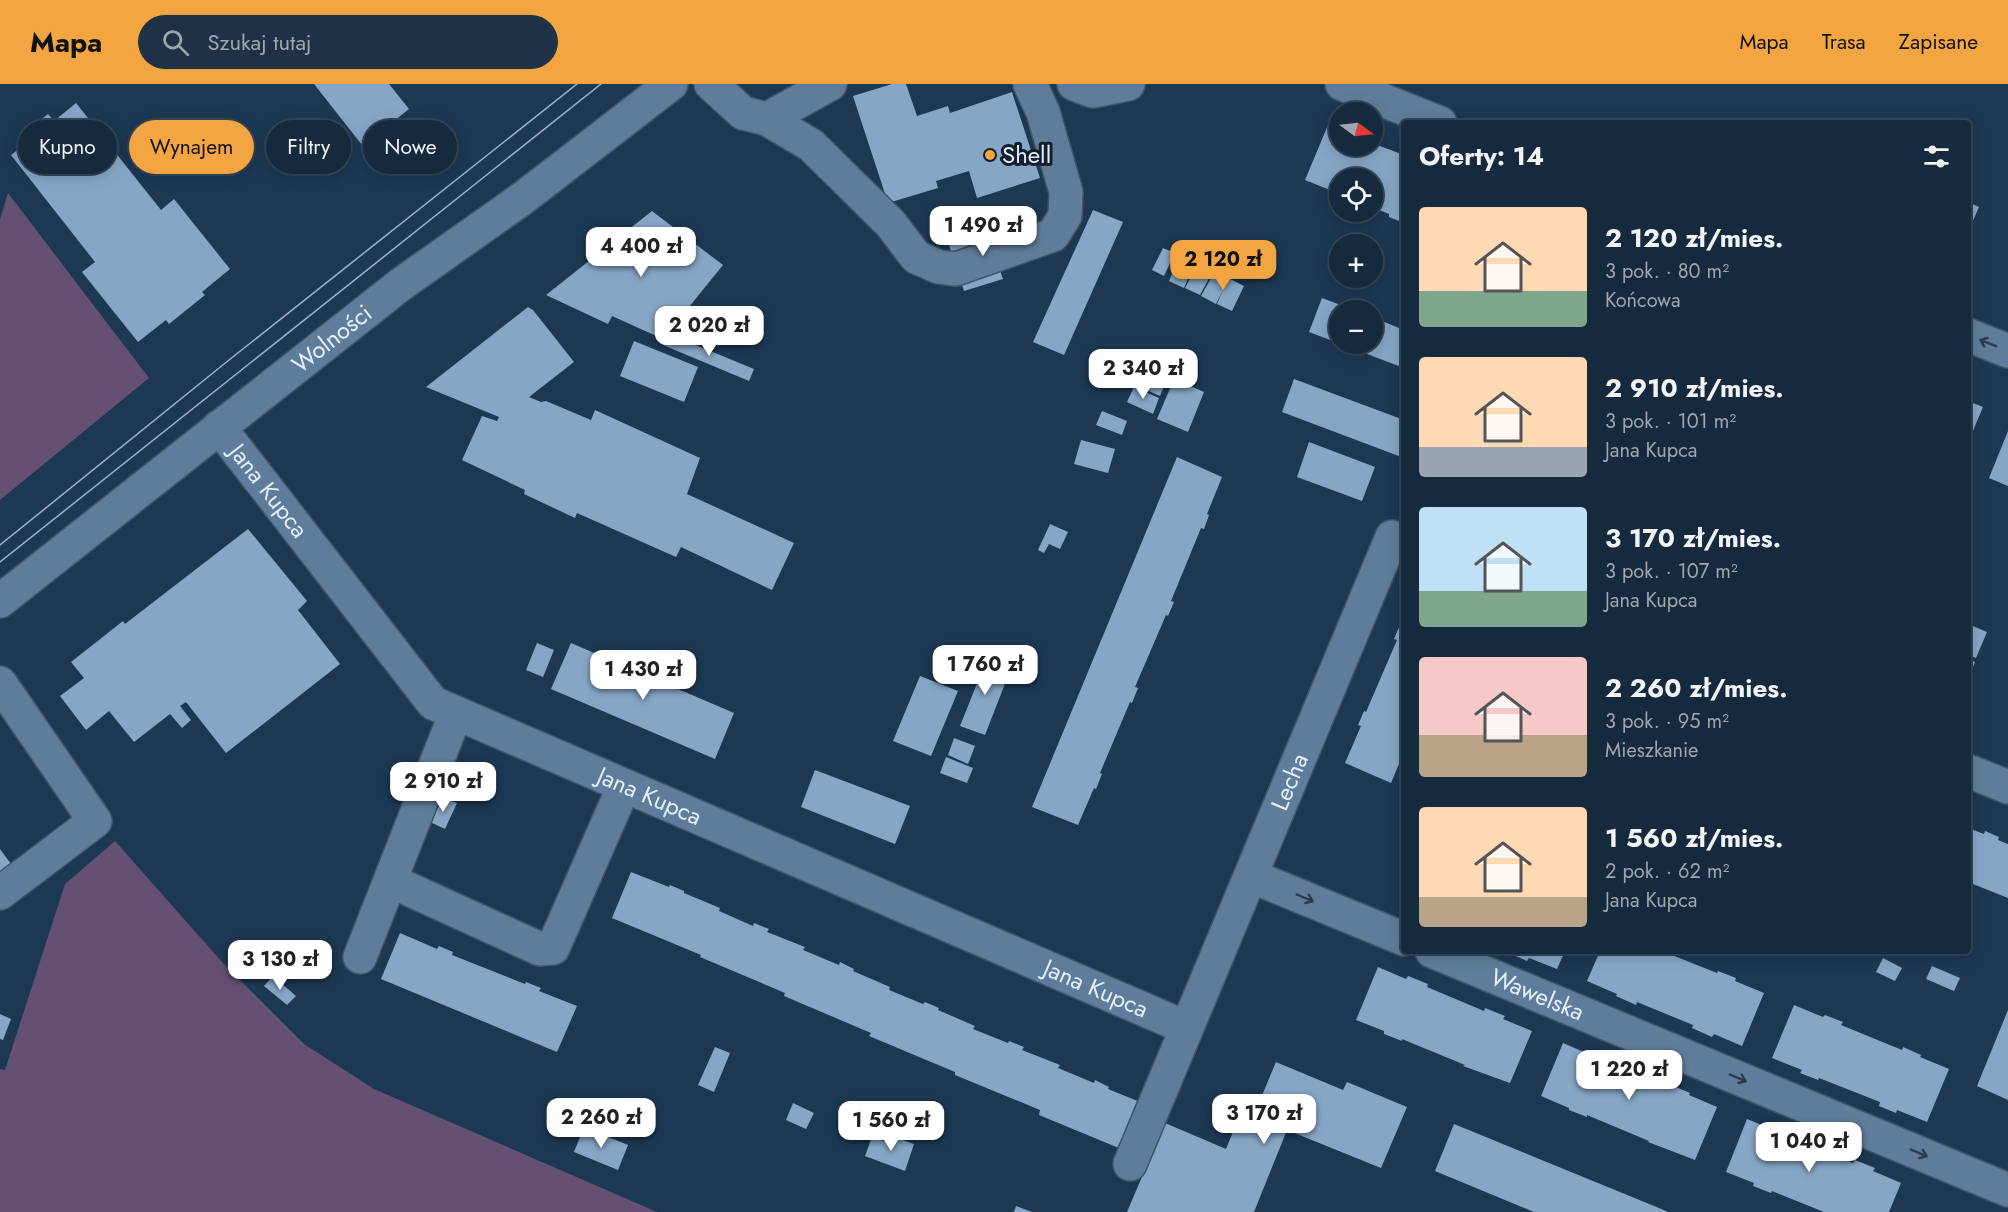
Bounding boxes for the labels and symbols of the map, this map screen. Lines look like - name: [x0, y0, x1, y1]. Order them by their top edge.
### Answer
- north arrow: [1329, 102, 1383, 156]
- place label: Shell: [1002, 137, 1051, 172]
- marker: Shell: [983, 148, 997, 162]
- pin: 1 490 zł: [921, 206, 1045, 257]
- pin: 4 400 zł: [579, 227, 703, 278]
- pin: 2 120 zł: [1161, 240, 1285, 291]
- street label: Wolności: [284, 296, 379, 381]
- pin: 2 020 zł: [647, 306, 771, 357]
- one-way arrow: [1979, 337, 1998, 348]
- pin: 2 340 zł: [1081, 349, 1205, 400]
- street label: Jana Kupca: [219, 434, 317, 545]
- pin: 1 760 zł: [923, 645, 1047, 696]
- pin: 1 430 zł: [581, 650, 705, 701]
- street label: Lecha: [1262, 748, 1317, 816]
- street label: Jana Kupca: [589, 757, 708, 834]
- pin: 2 910 zł: [381, 762, 505, 813]
- one-way arrow: [1295, 893, 1313, 904]
- pin: 3 130 zł: [218, 940, 342, 991]
- street label: Jana Kupca: [1035, 949, 1154, 1026]
- street label: Wawelska: [1485, 959, 1590, 1029]
- pin: 1 220 zł: [1567, 1050, 1691, 1101]
- one-way arrow: [1729, 1073, 1747, 1084]
- pin: 3 170 zł: [1202, 1094, 1326, 1145]
- pin: 2 260 zł: [539, 1098, 663, 1149]
- pin: 1 560 zł: [829, 1101, 953, 1152]
- pin: 1 040 zł: [1747, 1122, 1871, 1173]
- one-way arrow: [1909, 1148, 1927, 1159]

